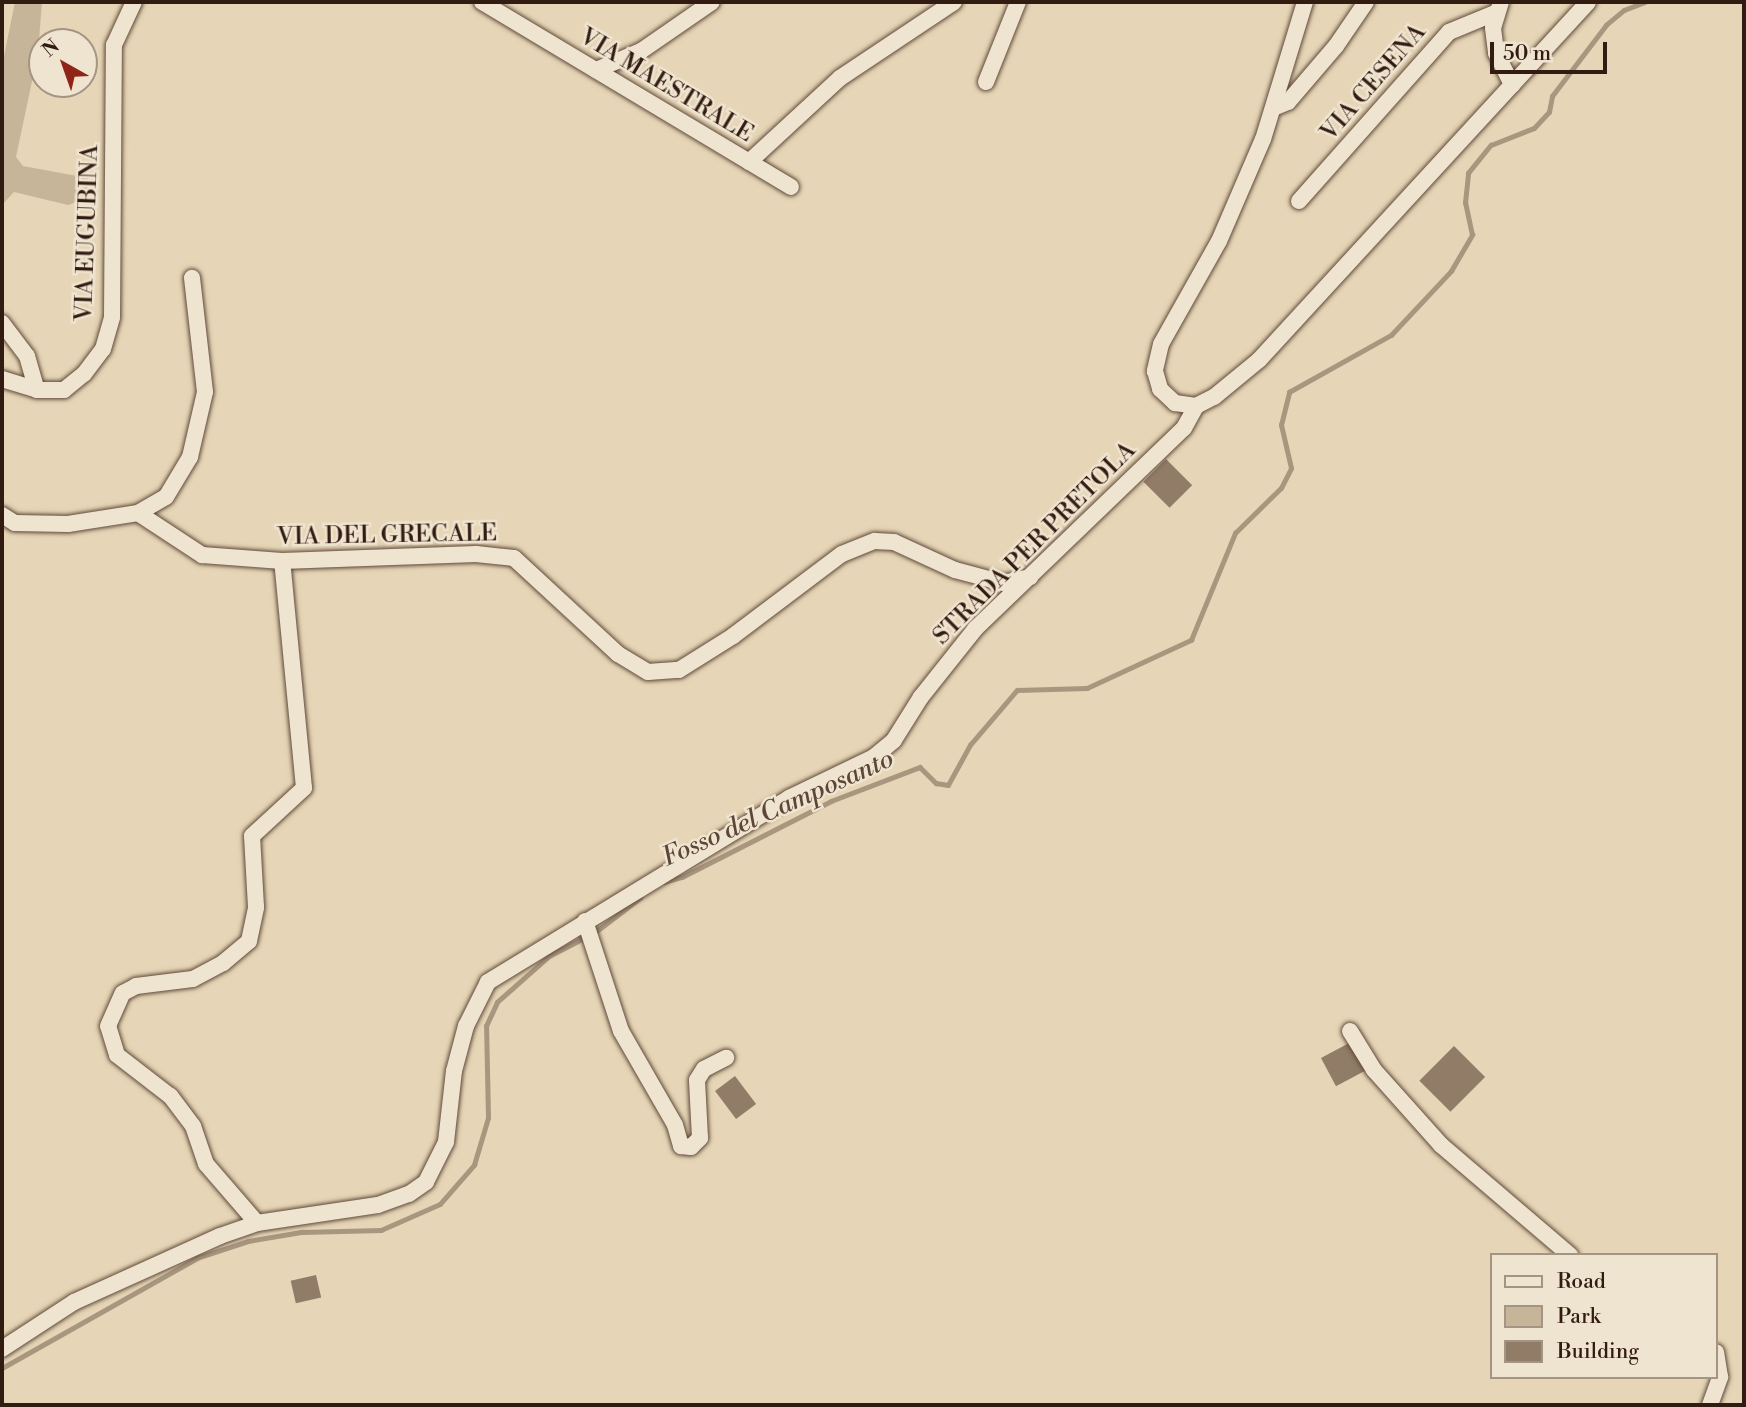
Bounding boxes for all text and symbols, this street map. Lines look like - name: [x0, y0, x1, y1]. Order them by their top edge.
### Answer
- street label: VIA CESENA: [1315, 19, 1433, 147]
- street label: VIA MAESTRALE: [574, 23, 758, 149]
- north arrow: [28, 28, 98, 98]
- scale bar: [1494, 28, 1611, 72]
- text: N: [37, 34, 64, 62]
- text: 50 m: [1503, 41, 1551, 67]
- street label: VIA EUGUBINA: [71, 144, 105, 322]
- street label: STRADA PER PRETOLA: [928, 437, 1142, 651]
- street label: VIA DEL GRECALE: [277, 520, 497, 552]
- water label: Fosso del Camposanto: [657, 744, 899, 874]
- legend: [1490, 1253, 1718, 1379]
- text: Road: [1557, 1269, 1606, 1295]
- text: Park: [1557, 1304, 1601, 1330]
- text: Building: [1557, 1339, 1639, 1365]

